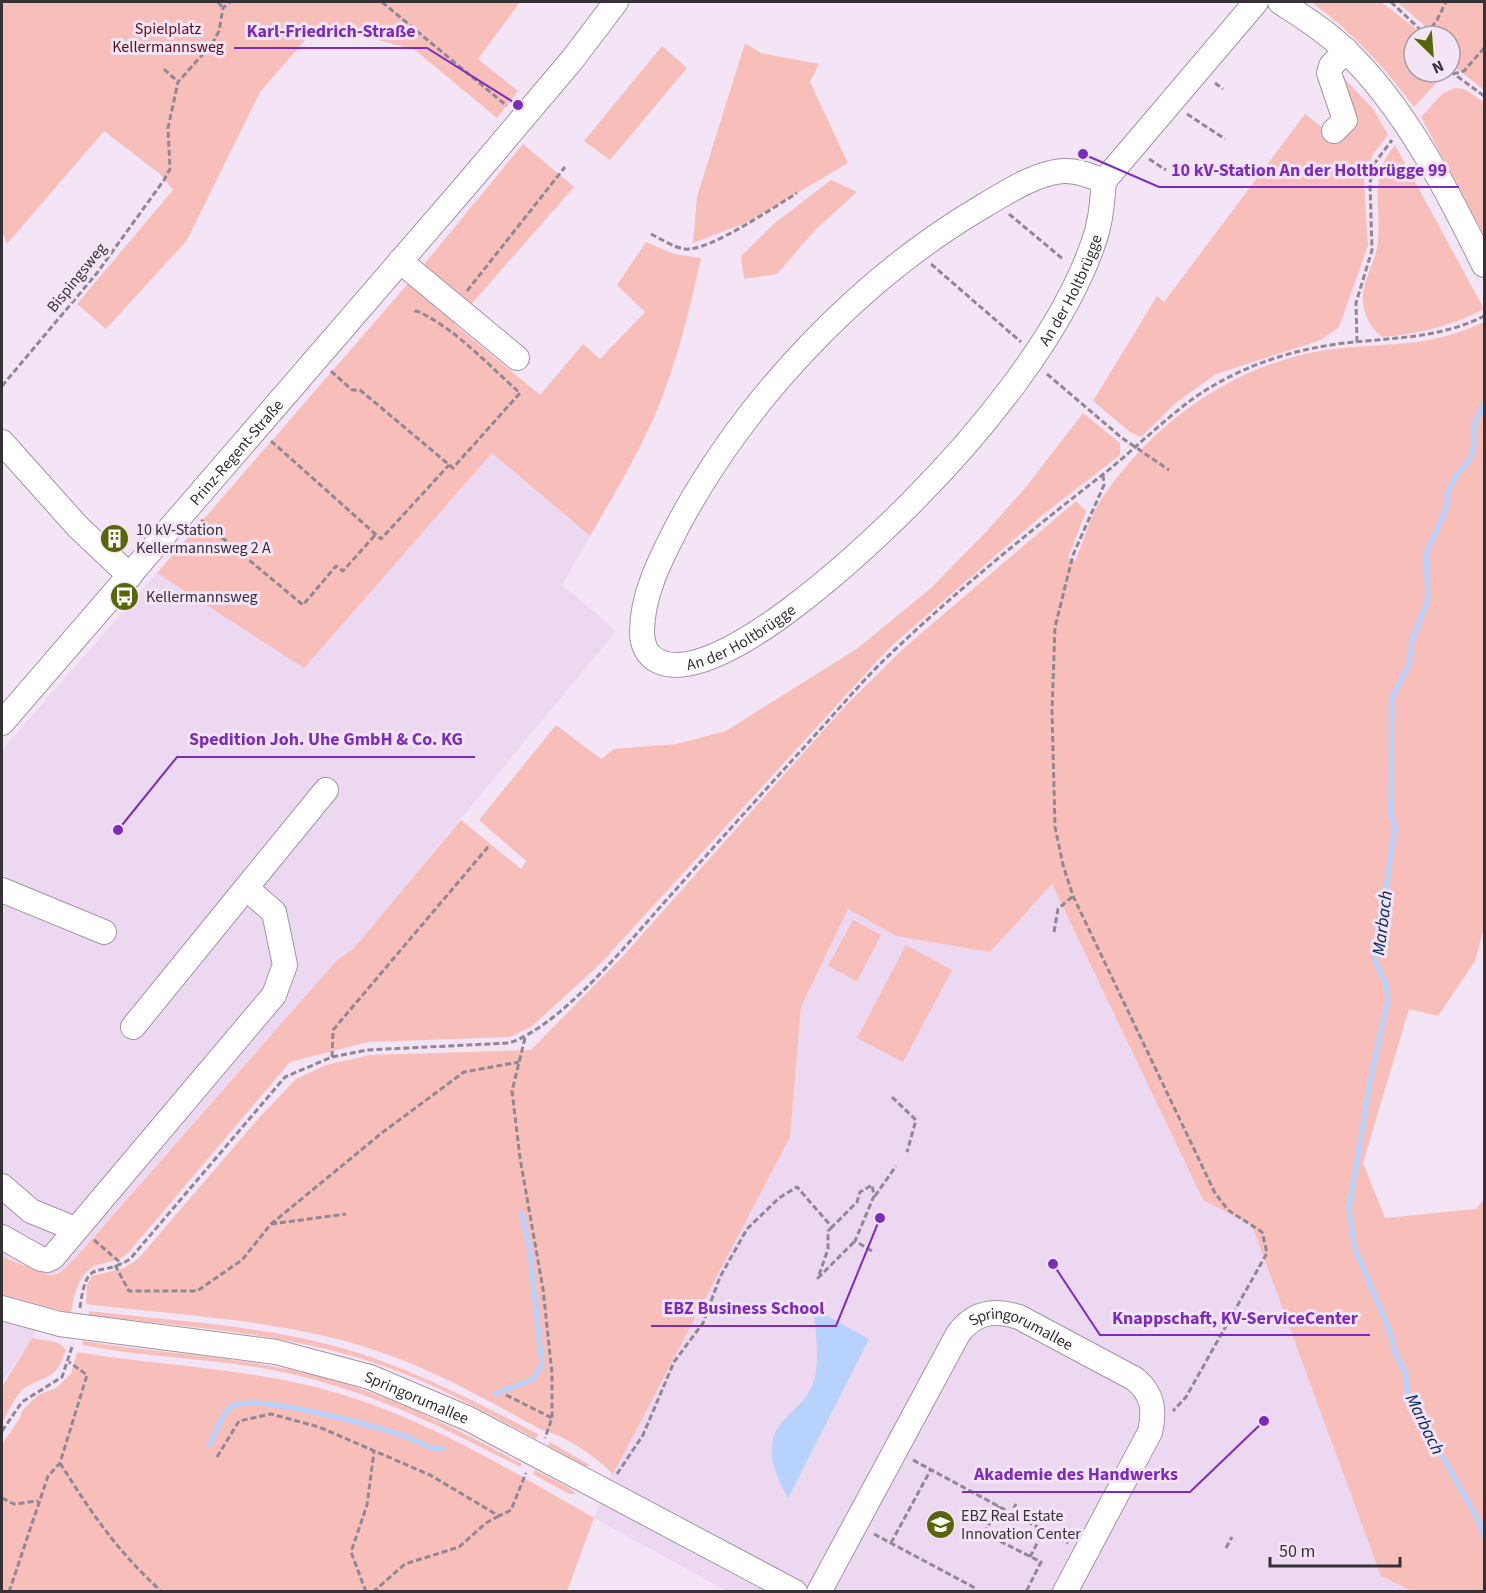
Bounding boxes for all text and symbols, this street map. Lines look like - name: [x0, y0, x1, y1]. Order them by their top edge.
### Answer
- callout: Karl-Friedrich-Straße: [234, 12, 427, 48]
- park label: Spielplatz Kellermannsweg: [112, 18, 224, 58]
- text: Karl-Friedrich-Straße: [246, 19, 416, 44]
- north arrow: [1402, 24, 1462, 84]
- text: N: [1428, 54, 1447, 79]
- callout: 10 kV-Station An der Holtbrügge 99: [1159, 151, 1459, 187]
- text: 10 kV-Station An der Holtbrügge 99: [1171, 158, 1447, 183]
- street label: An der Holtbrügge: [1034, 232, 1108, 350]
- street label: Bispingsweg: [42, 238, 112, 317]
- street label: Prinz-Regent-Straße: [185, 395, 289, 510]
- place label: 10 kV-Station Kellermannsweg 2 A: [136, 519, 271, 559]
- building icon: 10 kV-Station Kellermannsweg 2 A: [99, 522, 131, 554]
- bus stop icon: Kellermannsweg: [109, 580, 141, 612]
- place label: Kellermannsweg: [146, 586, 258, 608]
- street label: An der Holtbrügge: [684, 599, 800, 676]
- callout: Spedition Joh. Uhe GmbH & Co. KG: [177, 721, 475, 757]
- text: Spedition Joh. Uhe GmbH & Co. KG: [189, 727, 463, 752]
- water label: Marbach: [1366, 889, 1399, 957]
- callout: EBZ Business School: [651, 1290, 836, 1326]
- text: EBZ Business School: [663, 1296, 825, 1321]
- callout: Knappschaft, KV-ServiceCenter: [1100, 1299, 1370, 1335]
- street label: Springorumallee: [964, 1303, 1077, 1356]
- text: Knappschaft, KV-ServiceCenter: [1112, 1306, 1359, 1331]
- street label: Springorumallee: [362, 1366, 472, 1430]
- water label: Marbach: [1399, 1390, 1450, 1459]
- callout: Akademie des Handwerks: [962, 1456, 1190, 1492]
- text: Akademie des Handwerks: [973, 1462, 1178, 1487]
- place label: EBZ Real Estate Innovation Center: [961, 1505, 1081, 1545]
- school or university icon: EBZ Real Estate Innovation Center: [924, 1508, 956, 1540]
- scale bar: [1270, 1530, 1400, 1568]
- text: 50 m: [1279, 1539, 1315, 1564]

